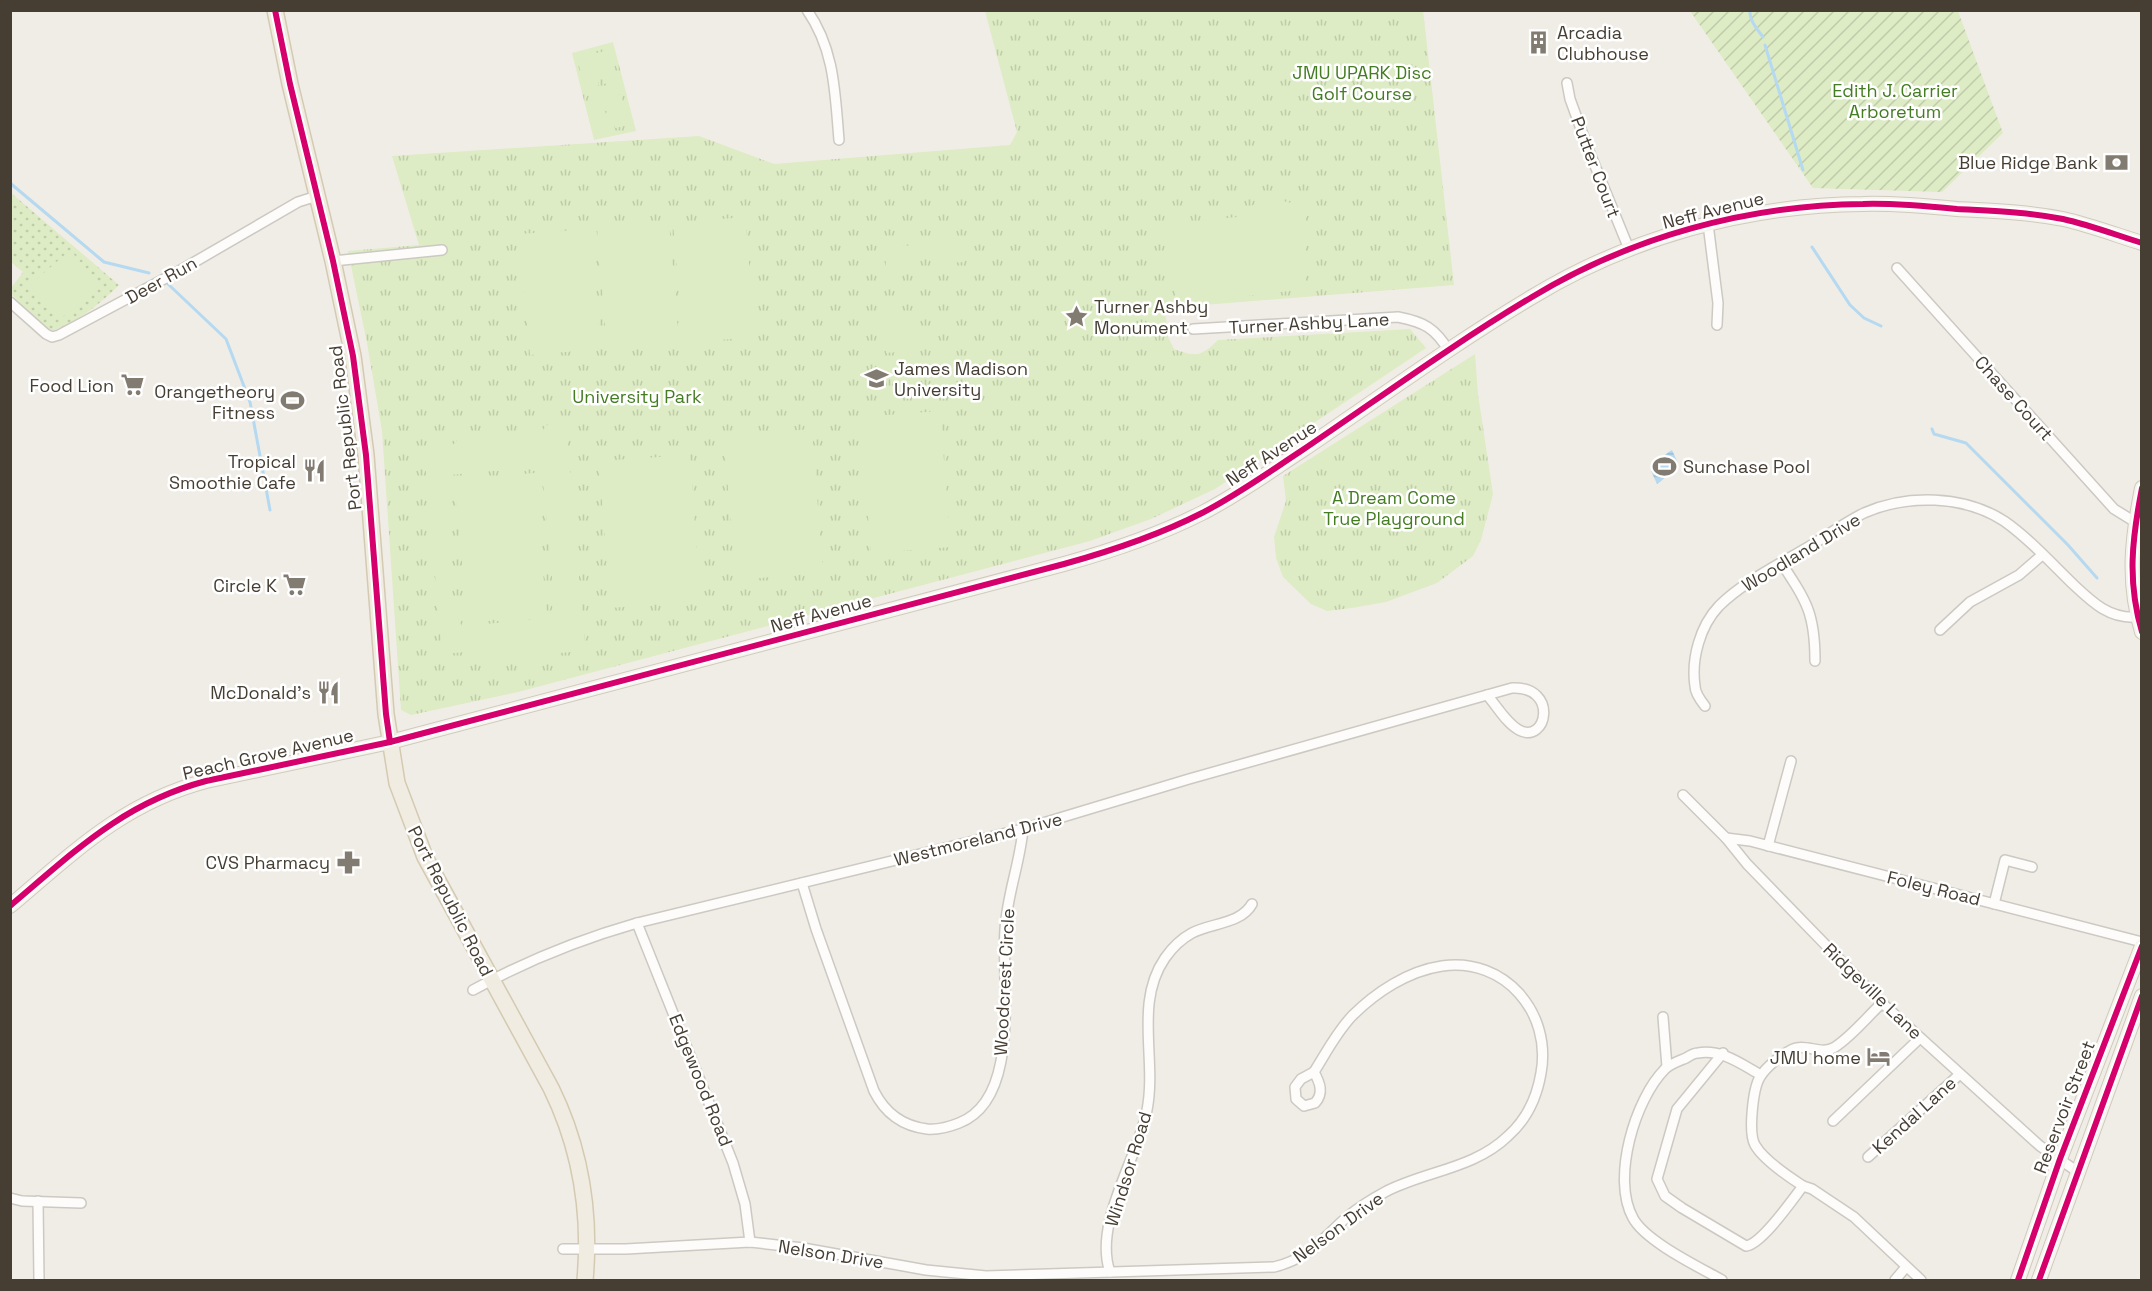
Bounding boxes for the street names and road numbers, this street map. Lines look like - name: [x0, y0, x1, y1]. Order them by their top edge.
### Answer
- street label: Putter Court: [1566, 113, 1626, 221]
- street label: Neff Avenue: [1660, 186, 1766, 234]
- street label: Deer Run: [121, 251, 201, 309]
- street label: Turner Ashby Lane: [1228, 307, 1390, 339]
- street label: Port Republic Road: [323, 344, 367, 512]
- street label: Chase Court: [1970, 351, 2058, 445]
- street label: Neff Avenue: [1221, 415, 1321, 491]
- street label: Woodland Drive: [1737, 508, 1865, 596]
- street label: Neff Avenue: [768, 588, 874, 638]
- street label: Peach Grove Avenue: [180, 723, 356, 785]
- street label: Westmoreland Drive: [891, 807, 1065, 871]
- street label: Port Republic Road: [403, 822, 499, 980]
- street label: Foley Road: [1885, 865, 1983, 911]
- street label: Woodcrest Circle: [989, 908, 1019, 1056]
- street label: Ridgeville Lane: [1819, 938, 1927, 1044]
- street label: Edgewood Road: [664, 1010, 738, 1150]
- street label: Reservoir Street: [2028, 1037, 2100, 1177]
- street label: Kendal Lane: [1867, 1071, 1961, 1159]
- street label: Windsor Road: [1100, 1109, 1156, 1229]
- street label: Nelson Drive: [1288, 1186, 1388, 1268]
- street label: Nelson Drive: [777, 1234, 885, 1274]

